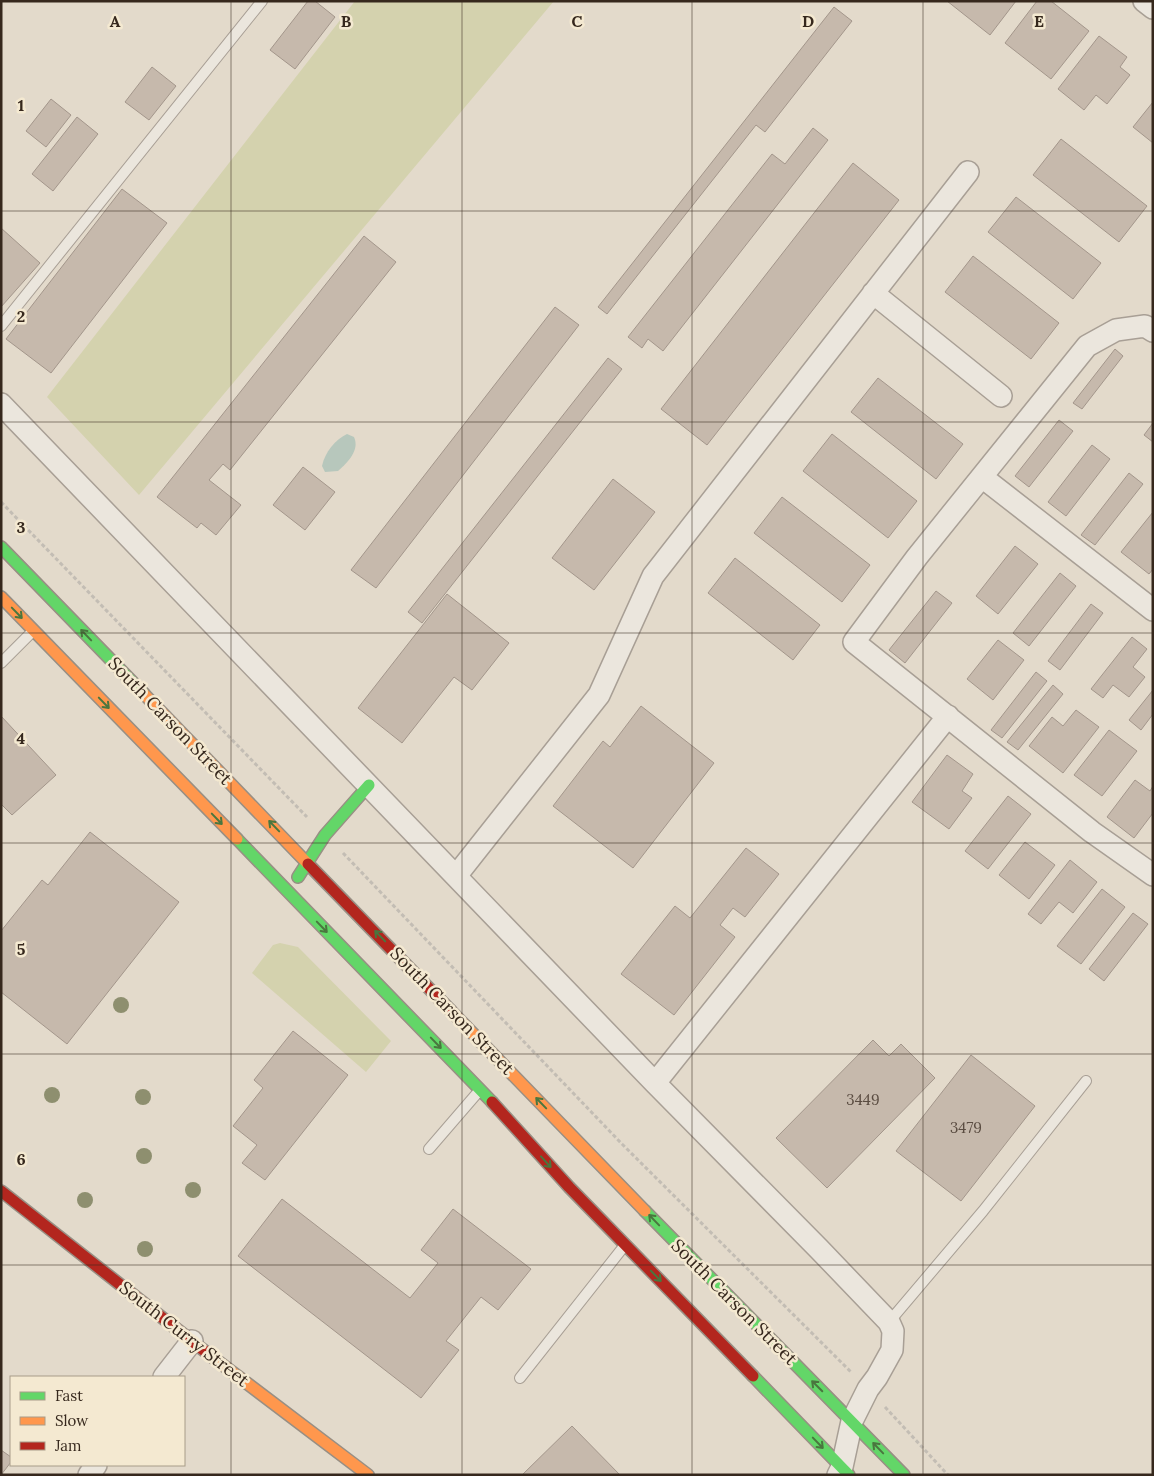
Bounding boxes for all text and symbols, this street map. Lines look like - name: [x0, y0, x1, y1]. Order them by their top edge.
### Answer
- text: A: [110, 11, 121, 31]
- text: B: [341, 11, 352, 31]
- text: C: [571, 11, 583, 31]
- text: D: [802, 11, 814, 31]
- text: E: [1034, 11, 1044, 31]
- text: 1: [18, 95, 24, 115]
- text: 2: [17, 306, 25, 326]
- text: 3: [17, 517, 26, 537]
- one-way arrow: [11, 607, 23, 619]
- one-way arrow: [80, 629, 92, 641]
- street label: South Carson Street: [103, 652, 237, 790]
- one-way arrow: [98, 696, 110, 709]
- text: 4: [17, 728, 26, 748]
- one-way arrow: [211, 813, 223, 825]
- one-way arrow: [267, 820, 280, 832]
- one-way arrow: [316, 921, 328, 933]
- one-way arrow: [374, 930, 386, 942]
- text: 5: [17, 939, 26, 959]
- street label: South Carson Street: [385, 942, 519, 1080]
- one-way arrow: [429, 1037, 441, 1049]
- house number: 3449: [846, 1090, 880, 1109]
- one-way arrow: [536, 1098, 548, 1110]
- house number: 3479: [950, 1118, 982, 1137]
- text: 6: [16, 1149, 26, 1169]
- one-way arrow: [541, 1156, 552, 1169]
- one-way arrow: [648, 1214, 660, 1227]
- street label: South Carson Street: [666, 1234, 802, 1370]
- one-way arrow: [650, 1270, 662, 1283]
- street label: South Curry Street: [115, 1276, 254, 1391]
- legend: [10, 1376, 185, 1466]
- one-way arrow: [811, 1380, 823, 1392]
- text: Fast: [55, 1386, 83, 1405]
- text: Slow: [55, 1411, 88, 1430]
- text: Jam: [54, 1436, 82, 1455]
- one-way arrow: [812, 1437, 824, 1449]
- one-way arrow: [872, 1442, 884, 1454]

